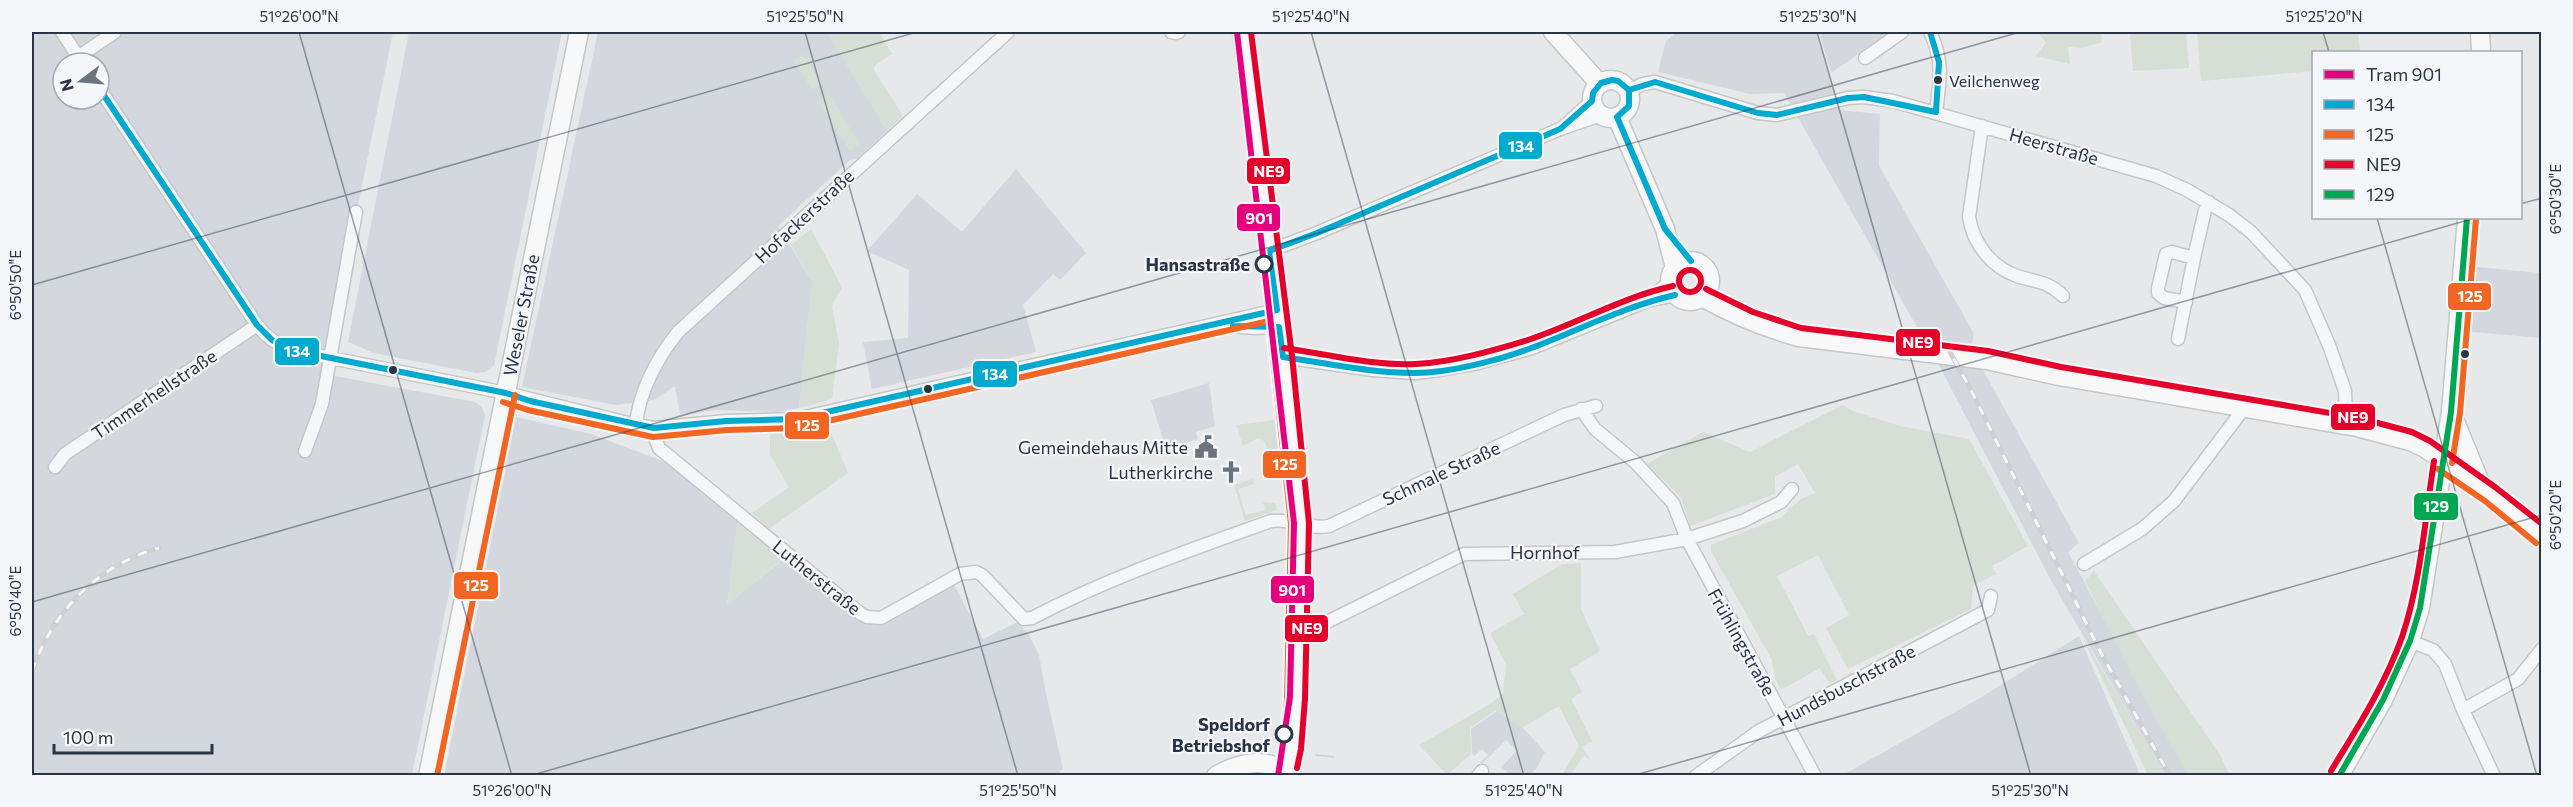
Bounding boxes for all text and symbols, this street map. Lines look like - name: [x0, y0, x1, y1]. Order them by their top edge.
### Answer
- text: 51°26'00"N: [259, 7, 339, 25]
- text: 51°25'50"N: [766, 7, 844, 25]
- text: 51°25'40"N: [1272, 7, 1350, 25]
- text: 51°25'30"N: [1779, 7, 1857, 25]
- text: 51°25'20"N: [2285, 7, 2363, 25]
- north arrow: [51, 51, 111, 111]
- legend: [2312, 51, 2522, 219]
- text: Tram 901: [2366, 63, 2442, 85]
- place label: Veilchenweg: [1949, 71, 2040, 90]
- marker: Veilchenweg: [1932, 74, 1944, 86]
- text: N: [55, 77, 77, 94]
- text: 134: [2366, 93, 2395, 115]
- street label: Heerstraße: [2007, 123, 2101, 169]
- text: 125: [2366, 123, 2394, 145]
- line badge: 134: [1498, 131, 1543, 160]
- text: 134: [1508, 136, 1534, 155]
- text: NE9: [2366, 153, 2401, 175]
- line badge: NE9: [1246, 157, 1291, 185]
- text: NE9: [1253, 161, 1285, 180]
- street label: Hofackerstraße: [750, 164, 858, 268]
- text: 6°50'30"E: [2546, 164, 2564, 234]
- text: 129: [2366, 183, 2395, 205]
- line badge: 901: [1236, 203, 1281, 232]
- text: 901: [1245, 208, 1273, 227]
- text: 6°50'50"E: [6, 250, 24, 320]
- street label: Weseler Straße: [498, 252, 544, 378]
- place label: Hansastraße: [1146, 253, 1250, 275]
- marker: Hansastraße: [1255, 255, 1273, 273]
- line badge: 125: [2447, 282, 2492, 311]
- text: 125: [2457, 286, 2483, 305]
- line badge: NE9: [1895, 328, 1941, 357]
- text: NE9: [1902, 332, 1934, 351]
- line badge: 134: [274, 337, 320, 366]
- text: 134: [284, 341, 310, 360]
- street label: Timmerhellstraße: [88, 344, 220, 444]
- unlabelled marker: [2459, 348, 2471, 360]
- line badge: 134: [972, 360, 1018, 388]
- unlabelled marker: [387, 364, 399, 376]
- text: 134: [982, 364, 1008, 383]
- unlabelled marker: [922, 383, 934, 395]
- line badge: NE9: [2330, 403, 2376, 431]
- text: NE9: [2337, 407, 2369, 426]
- line badge: 125: [784, 411, 830, 440]
- text: 125: [794, 415, 820, 434]
- public building icon: Gemeindehaus Mitte: [1193, 434, 1219, 460]
- place label: Gemeindehaus Mitte: [1018, 436, 1188, 458]
- street label: Schmale Straße: [1379, 436, 1503, 510]
- line badge: 125: [1262, 450, 1307, 479]
- text: 125: [1272, 454, 1298, 473]
- church icon: Lutherkirche: [1218, 459, 1244, 485]
- place label: Lutherkirche: [1108, 461, 1213, 483]
- text: 6°50'20"E: [2546, 480, 2564, 550]
- line badge: 129: [2413, 492, 2459, 521]
- text: 129: [2423, 496, 2449, 515]
- street label: Lutherstraße: [769, 535, 865, 619]
- street label: Hornhof: [1510, 541, 1581, 563]
- text: 6°50'40"E: [6, 565, 24, 636]
- line badge: 125: [453, 571, 499, 600]
- text: 125: [463, 575, 489, 594]
- line badge: 901: [1270, 575, 1315, 604]
- text: 901: [1278, 580, 1306, 599]
- street label: Frühlingstraße: [1703, 585, 1781, 699]
- line badge: NE9: [1284, 614, 1329, 643]
- text: NE9: [1291, 618, 1323, 637]
- street label: Hundsbuschstraße: [1773, 639, 1919, 731]
- place label: Speldorf Betriebshof: [1172, 713, 1271, 756]
- scale bar: [54, 717, 212, 755]
- marker: Speldorf Betriebshof: [1275, 725, 1293, 743]
- text: 100 m: [63, 726, 113, 748]
- text: 51°26'00"N: [472, 781, 552, 799]
- text: 51°25'50"N: [979, 781, 1057, 799]
- text: 51°25'40"N: [1485, 781, 1563, 799]
- text: 51°25'30"N: [1991, 781, 2069, 799]

